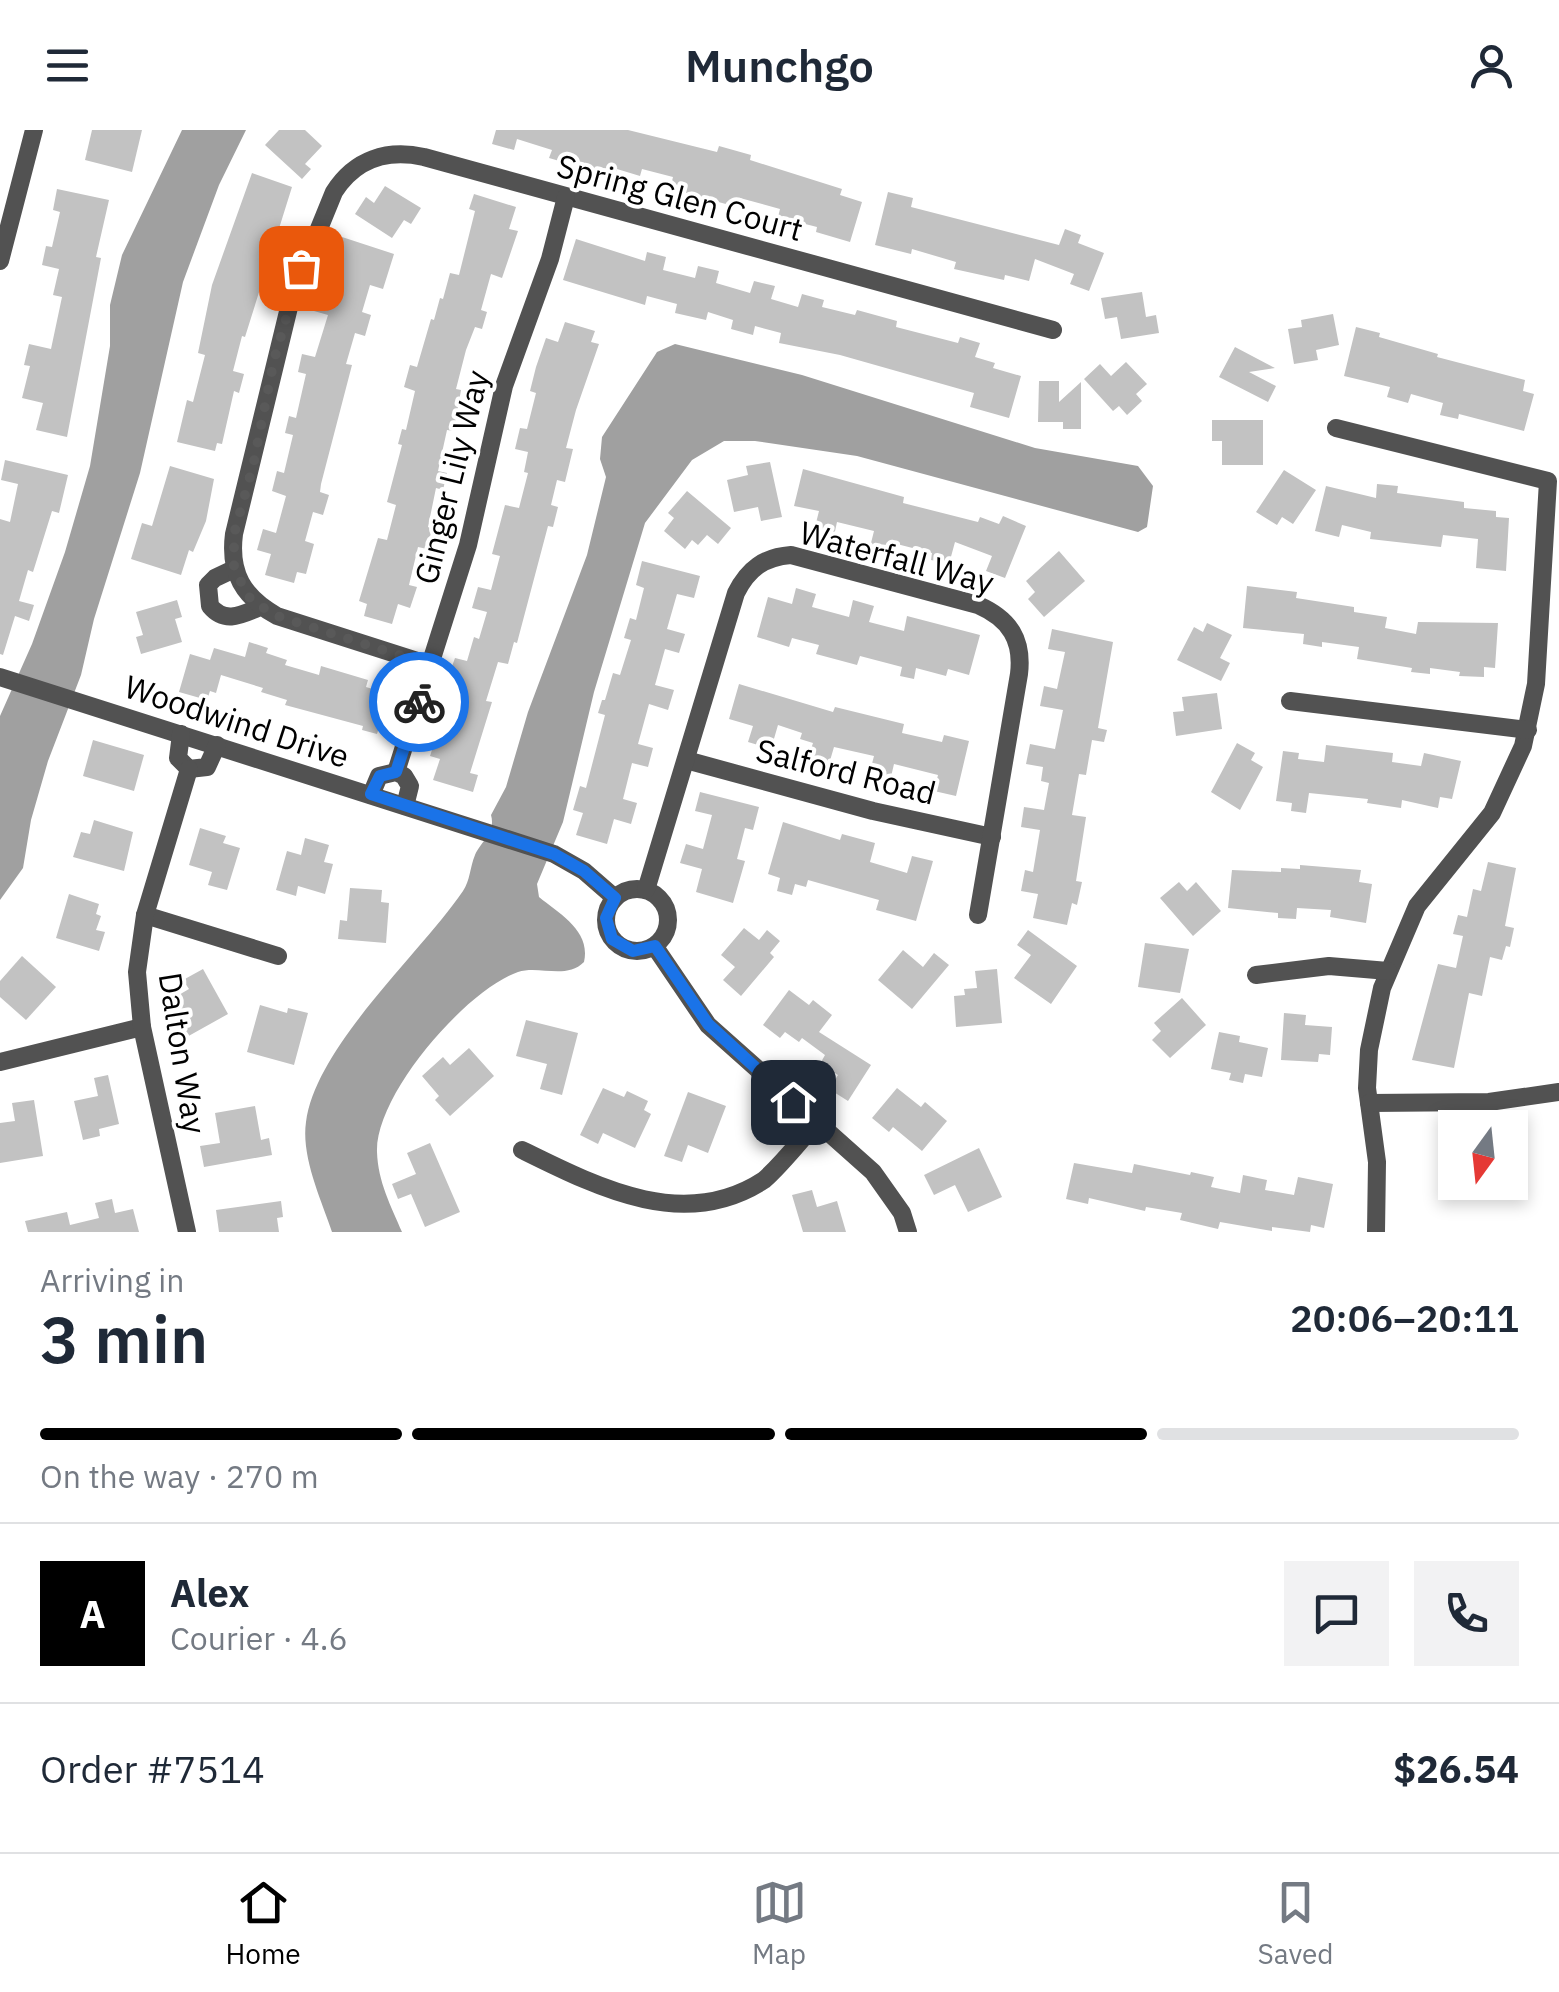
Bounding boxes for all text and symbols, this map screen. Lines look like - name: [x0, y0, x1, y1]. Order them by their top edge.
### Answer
- text: Munchgo: [685, 36, 874, 94]
- icon: menu: [40, 38, 95, 93]
- icon: person: [1464, 38, 1519, 93]
- street label: Spring Glen Court: [552, 144, 808, 250]
- pin: [259, 226, 344, 311]
- icon: bag: [274, 241, 329, 296]
- street label: Ginger Lily Way: [404, 366, 498, 588]
- street label: Waterfall Way: [795, 511, 999, 603]
- courier: [369, 652, 469, 752]
- street label: Woodwind Drive: [119, 665, 355, 777]
- icon: bike: [392, 675, 447, 730]
- street label: Salford Road: [752, 728, 940, 814]
- street label: Dalton Way: [150, 969, 216, 1137]
- pin: [751, 1060, 836, 1145]
- icon: home: [766, 1075, 821, 1130]
- north arrow: [1438, 1110, 1528, 1200]
- map controls: [1438, 1110, 1528, 1200]
- text: Arriving in: [40, 1259, 185, 1301]
- text: 20:06–20:11: [1290, 1293, 1519, 1342]
- text: 3 min: [40, 1296, 208, 1381]
- text: On the way · 270 m: [40, 1455, 319, 1497]
- button: chat: [1284, 1561, 1389, 1666]
- button: phone: [1414, 1561, 1519, 1666]
- text: Alex: [170, 1568, 250, 1617]
- text: A: [79, 1589, 106, 1638]
- text: Courier · 4.6: [170, 1617, 348, 1659]
- text: Order #7514: [40, 1744, 265, 1793]
- text: $26.54: [1393, 1744, 1519, 1793]
- tab: Home: [225, 1875, 301, 1972]
- tab: Map: [752, 1875, 807, 1972]
- tab: Saved: [1257, 1875, 1334, 1972]

